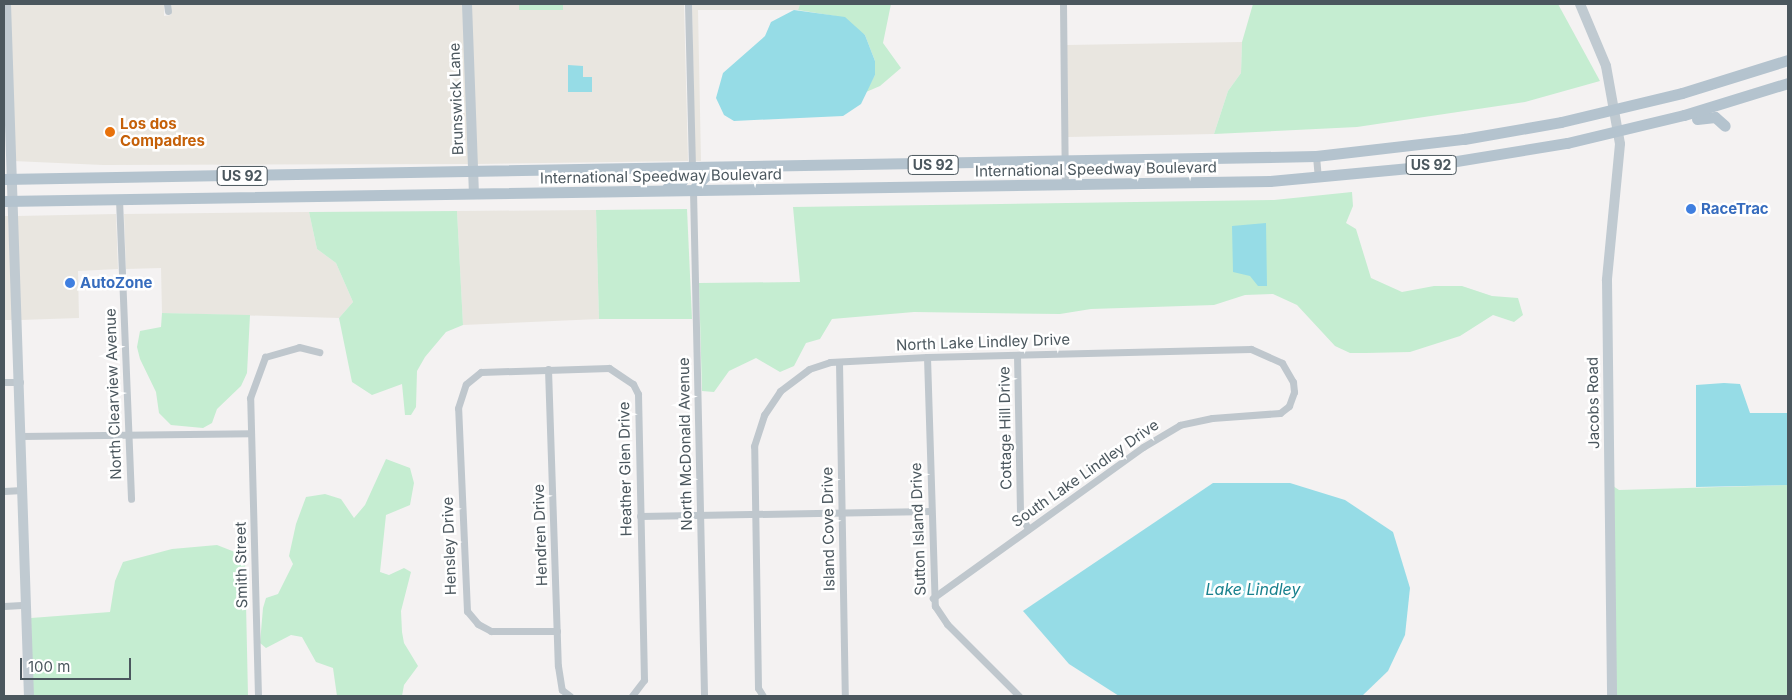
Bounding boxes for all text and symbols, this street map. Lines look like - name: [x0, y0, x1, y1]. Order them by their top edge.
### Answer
- street label: Brunswick Lane: [445, 42, 467, 156]
- place label: Los dos Compadres: [120, 114, 205, 149]
- marker: Los dos Compadres: [104, 126, 116, 138]
- road number: US 92: [907, 154, 959, 176]
- road number: US 92: [1405, 154, 1457, 176]
- street label: International Speedway Boulevard: [975, 158, 1217, 180]
- road number: US 92: [216, 165, 268, 188]
- street label: International Speedway Boulevard: [540, 165, 782, 187]
- place label: RaceTrac: [1701, 200, 1769, 218]
- marker: RaceTrac: [1685, 203, 1697, 215]
- place label: AutoZone: [80, 274, 153, 292]
- marker: AutoZone: [64, 277, 76, 289]
- street label: North Clearview Avenue: [101, 308, 125, 480]
- street label: North Lake Lindley Drive: [896, 330, 1070, 354]
- street label: North McDonald Avenue: [674, 357, 696, 531]
- street label: Jacobs Road: [1583, 357, 1603, 449]
- street label: Cottage Hill Drive: [995, 366, 1015, 490]
- street label: Heather Glen Drive: [615, 401, 635, 537]
- street label: South Lake Lindley Drive: [1008, 415, 1162, 531]
- street label: Sutton Island Drive: [907, 462, 929, 596]
- street label: Island Cove Drive: [818, 467, 838, 591]
- street label: Hendren Drive: [529, 484, 551, 586]
- street label: Hensley Drive: [438, 496, 460, 596]
- street label: Smith Street: [231, 521, 251, 609]
- water label: Lake Lindley: [1206, 579, 1300, 599]
- scale bar: [22, 648, 134, 680]
- text: 100 m: [28, 657, 70, 676]

